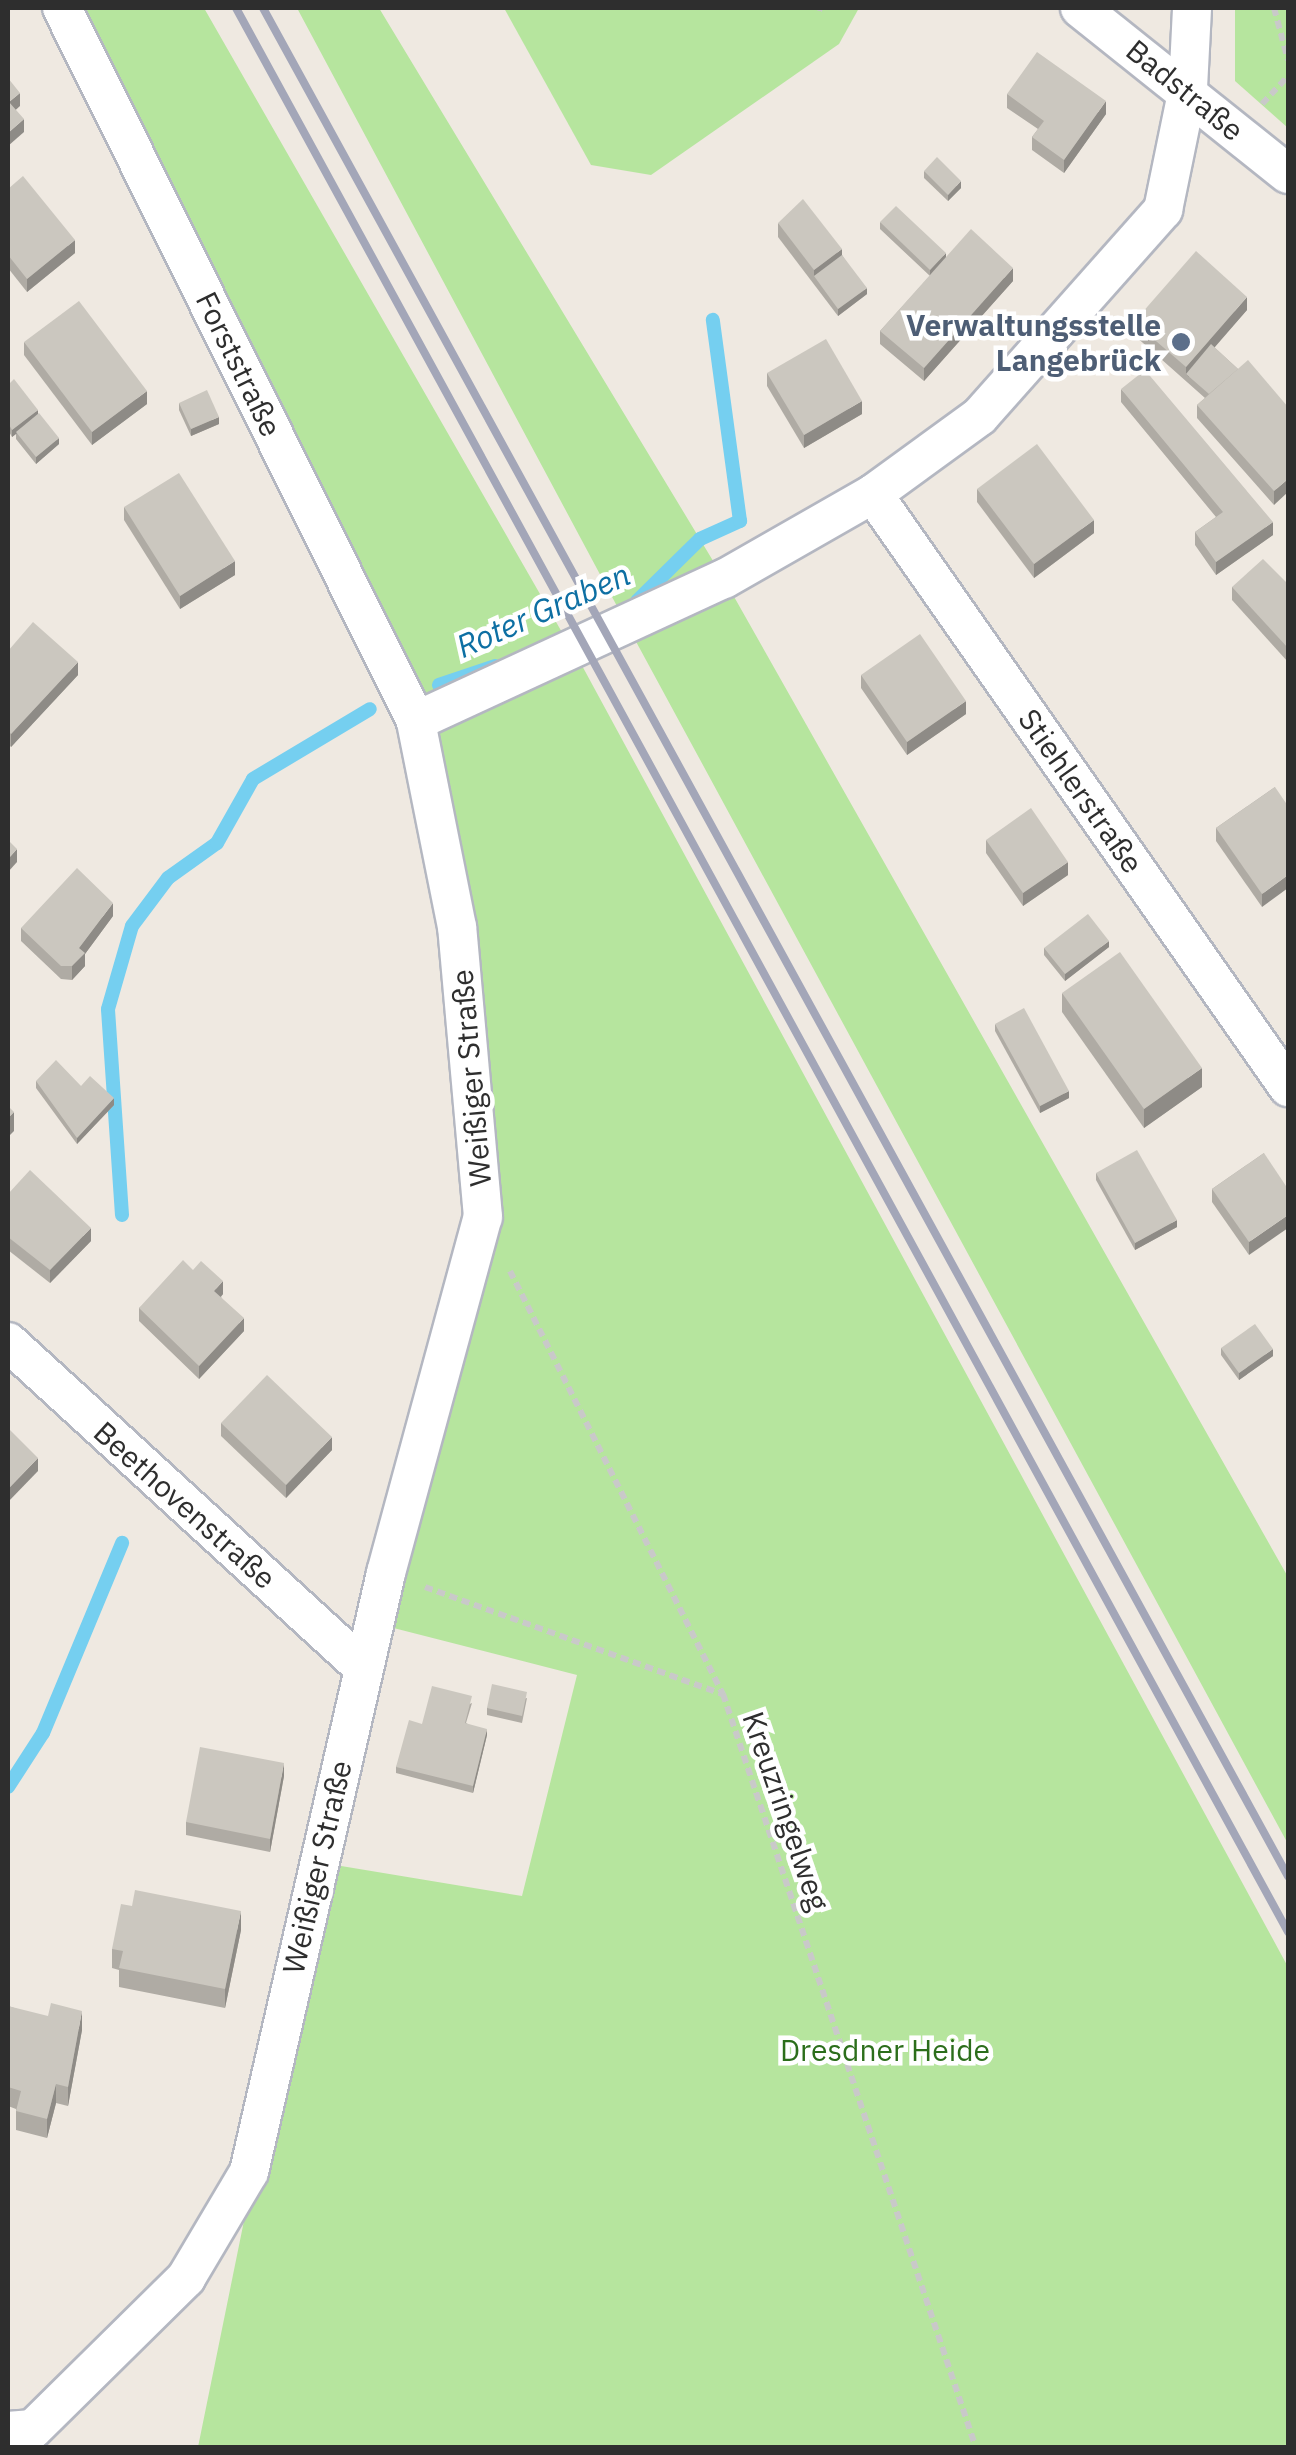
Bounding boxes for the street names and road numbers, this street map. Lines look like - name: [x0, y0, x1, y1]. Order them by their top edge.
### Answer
- street label: Badstraße: [1119, 32, 1251, 148]
- street label: Forststraße: [189, 286, 289, 442]
- street label: Stiehlerstraße: [1011, 702, 1151, 880]
- street label: Weißiger Straße: [444, 968, 498, 1188]
- street label: Beethovenstraße: [87, 1414, 283, 1596]
- street label: Kreuzringelweg: [735, 1707, 837, 1915]
- street label: Weißiger Straße: [275, 1757, 359, 1977]

